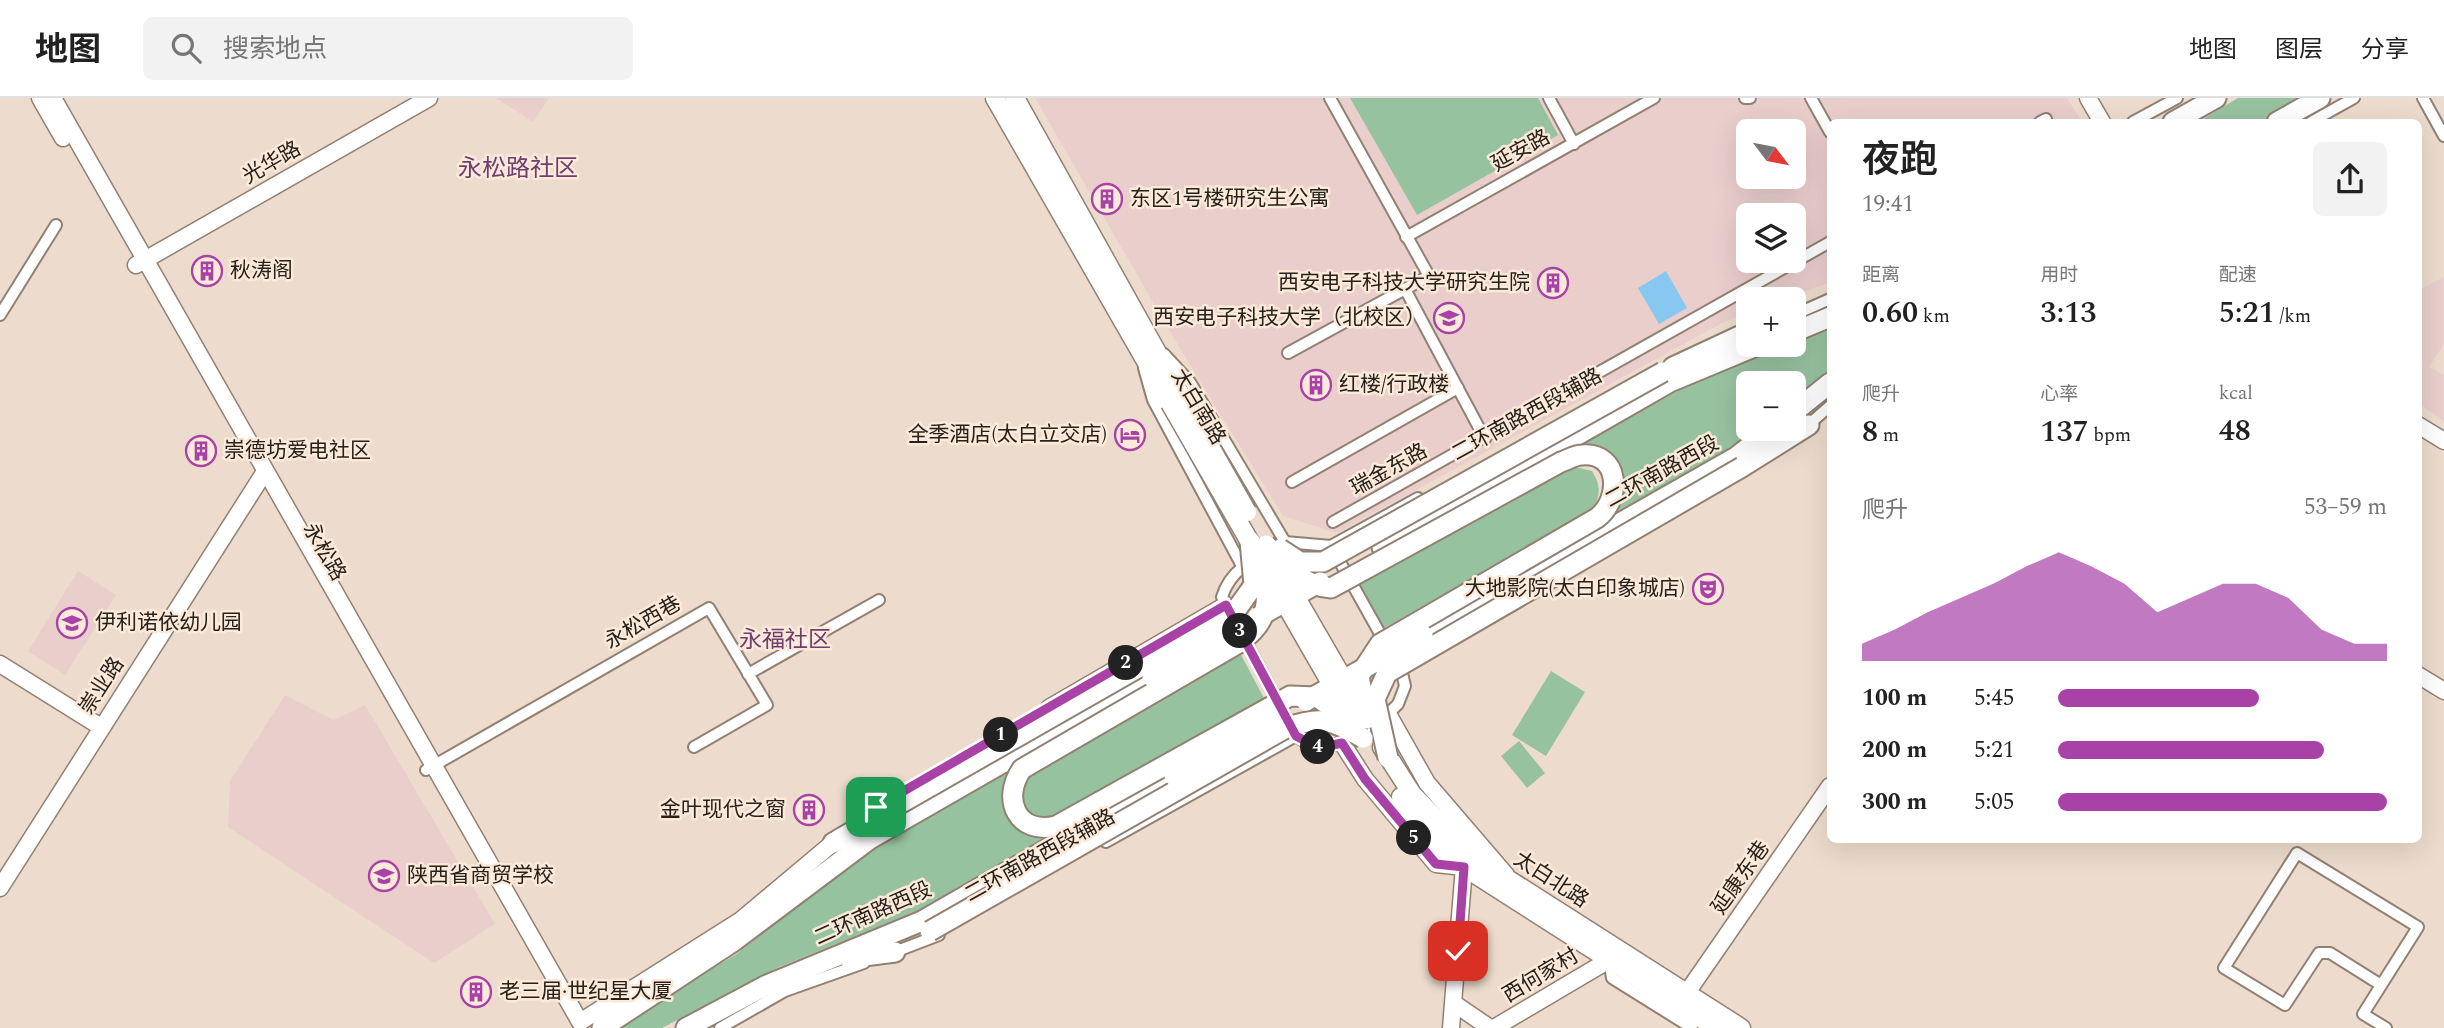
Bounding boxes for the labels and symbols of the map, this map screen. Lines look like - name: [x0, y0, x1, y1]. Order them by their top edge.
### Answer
- north arrow: [1736, 119, 1806, 189]
- street label: 延安路: [1486, 122, 1556, 180]
- street label: 光华路: [237, 133, 307, 193]
- district label: 永松路社区: [458, 151, 578, 187]
- building icon: 东区1号楼研究生公寓: [1090, 182, 1124, 216]
- place label: 东区1号楼研究生公寓: [1130, 183, 1330, 215]
- building icon: 秋涛阁: [190, 254, 224, 288]
- place label: 秋涛阁: [230, 255, 293, 287]
- building icon: 西安电子科技大学研究生院: [1536, 266, 1570, 300]
- place label: 西安电子科技大学研究生院: [1278, 267, 1530, 299]
- school or university icon: 西安电子科技大学（北校区）: [1432, 301, 1466, 335]
- place label: 西安电子科技大学（北校区）: [1153, 302, 1426, 334]
- street label: 二环南路西段辅路: [1446, 360, 1608, 470]
- street label: 太白南路: [1163, 363, 1233, 451]
- building icon: 红楼/行政楼: [1299, 368, 1333, 402]
- place label: 红楼/行政楼: [1339, 369, 1449, 401]
- hotel icon: 全季酒店(太白立交店): [1113, 418, 1147, 452]
- place label: 全季酒店(太白立交店): [908, 419, 1107, 451]
- street label: 二环南路西段: [1599, 427, 1725, 517]
- building icon: 崇德坊爱电社区: [184, 434, 218, 468]
- place label: 崇德坊爱电社区: [224, 435, 371, 467]
- street label: 瑞金东路: [1345, 436, 1433, 504]
- street label: 永松路: [294, 517, 354, 587]
- theatre icon: 大地影院(太白印象城店): [1691, 572, 1725, 606]
- place label: 大地影院(太白印象城店): [1465, 573, 1685, 605]
- street label: 永松西巷: [599, 588, 687, 658]
- school or university icon: 伊利诺依幼儿园: [55, 606, 89, 640]
- place label: 伊利诺依幼儿园: [95, 607, 242, 639]
- pin: 3: [1222, 614, 1258, 648]
- district label: 永福社区: [739, 623, 831, 658]
- pin: 2: [1108, 646, 1144, 680]
- street label: 崇业路: [71, 651, 133, 721]
- pin: 1: [984, 718, 1018, 752]
- pin: 4: [1300, 730, 1336, 764]
- pin: [846, 777, 906, 837]
- building icon: 金叶现代之窗: [792, 793, 826, 827]
- place label: 金叶现代之窗: [660, 794, 786, 826]
- street label: 二环南路西段辅路: [959, 801, 1121, 911]
- pin: 5: [1396, 820, 1432, 856]
- street label: 延康东巷: [1704, 834, 1778, 922]
- street label: 太白北路: [1507, 844, 1595, 916]
- school or university icon: 陕西省商贸学校: [367, 859, 401, 893]
- place label: 陕西省商贸学校: [407, 860, 554, 892]
- street label: 二环南路西段: [809, 874, 937, 954]
- pin: [1428, 921, 1488, 981]
- street label: 西何家村: [1497, 941, 1585, 1011]
- building icon: 老三届·世纪星大厦: [459, 975, 493, 1009]
- place label: 老三届·世纪星大厦: [499, 976, 672, 1008]

